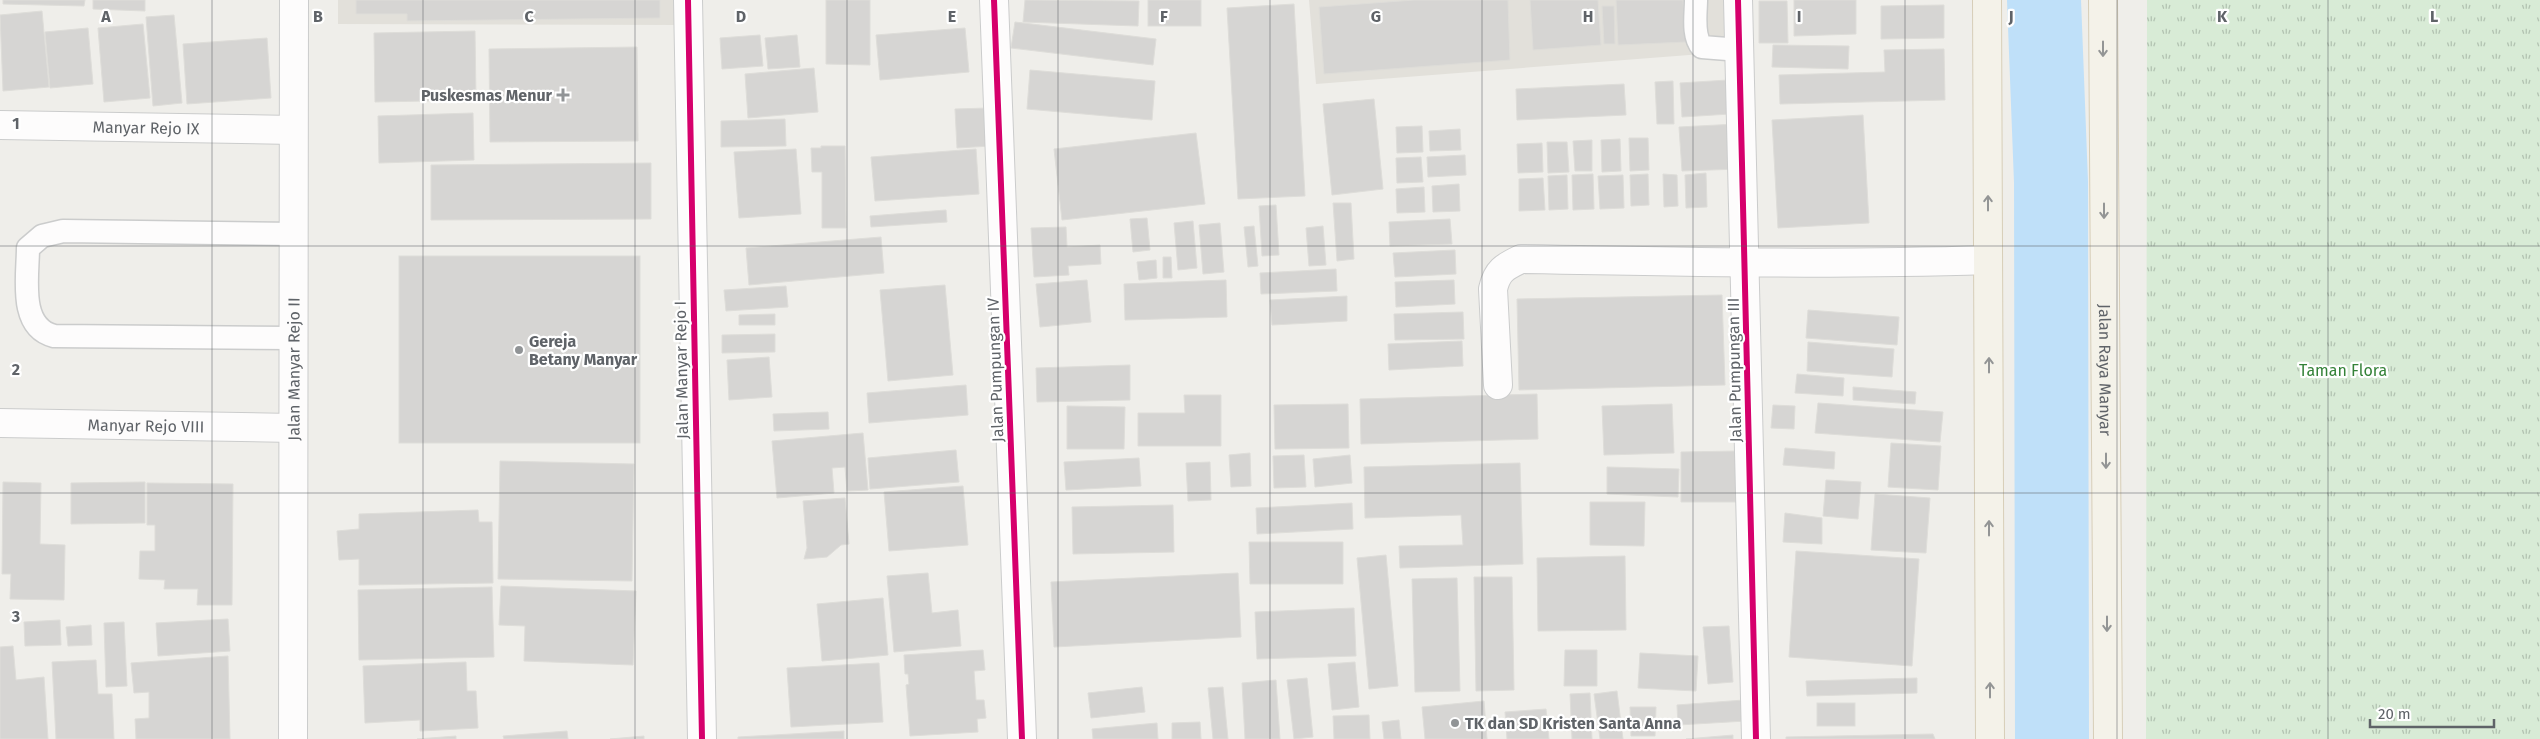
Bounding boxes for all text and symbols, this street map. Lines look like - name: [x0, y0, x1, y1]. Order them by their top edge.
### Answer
- text: A: [100, 7, 111, 26]
- text: B: [313, 7, 323, 26]
- text: C: [524, 7, 534, 26]
- text: D: [736, 7, 746, 26]
- text: E: [948, 7, 956, 26]
- text: F: [1160, 7, 1168, 26]
- text: G: [1371, 7, 1381, 26]
- text: H: [1583, 7, 1593, 26]
- text: I: [1797, 7, 1801, 26]
- text: J: [2007, 7, 2014, 26]
- text: K: [2217, 7, 2228, 26]
- text: L: [2430, 7, 2438, 26]
- one-way arrow: [2098, 40, 2108, 56]
- place label: Puskesmas Menur: [421, 86, 553, 105]
- marker: Puskesmas Menur: [556, 88, 570, 102]
- text: 1: [12, 114, 20, 133]
- street label: Manyar Rejo IX: [92, 118, 200, 138]
- one-way arrow: [1983, 195, 1993, 212]
- one-way arrow: [2099, 202, 2109, 219]
- street label: Jalan Manyar Rejo II: [284, 297, 304, 441]
- street label: Jalan Pumpungan IV: [983, 297, 1008, 442]
- street label: Jalan Pumpungan III: [1724, 297, 1745, 443]
- street label: Jalan Manyar Rejo I: [671, 301, 692, 439]
- street label: Jalan Raya Manyar: [2095, 304, 2115, 437]
- place label: Gereja Betany Manyar: [529, 332, 638, 369]
- marker: Gereja Betany Manyar: [513, 344, 525, 356]
- one-way arrow: [1984, 358, 1994, 374]
- text: 2: [12, 360, 20, 379]
- park label: Taman Flora: [2299, 361, 2387, 380]
- street label: Manyar Rejo VIII: [88, 415, 204, 436]
- one-way arrow: [2101, 452, 2111, 469]
- one-way arrow: [1984, 520, 1994, 536]
- text: 3: [11, 607, 20, 626]
- one-way arrow: [2103, 615, 2112, 631]
- one-way arrow: [1985, 683, 1995, 699]
- scale bar: [2370, 696, 2494, 728]
- text: 20 m: [2378, 705, 2411, 723]
- place label: TK dan SD Kristen Santa Anna: [1465, 714, 1681, 733]
- marker: TK dan SD Kristen Santa Anna: [1449, 717, 1461, 729]

